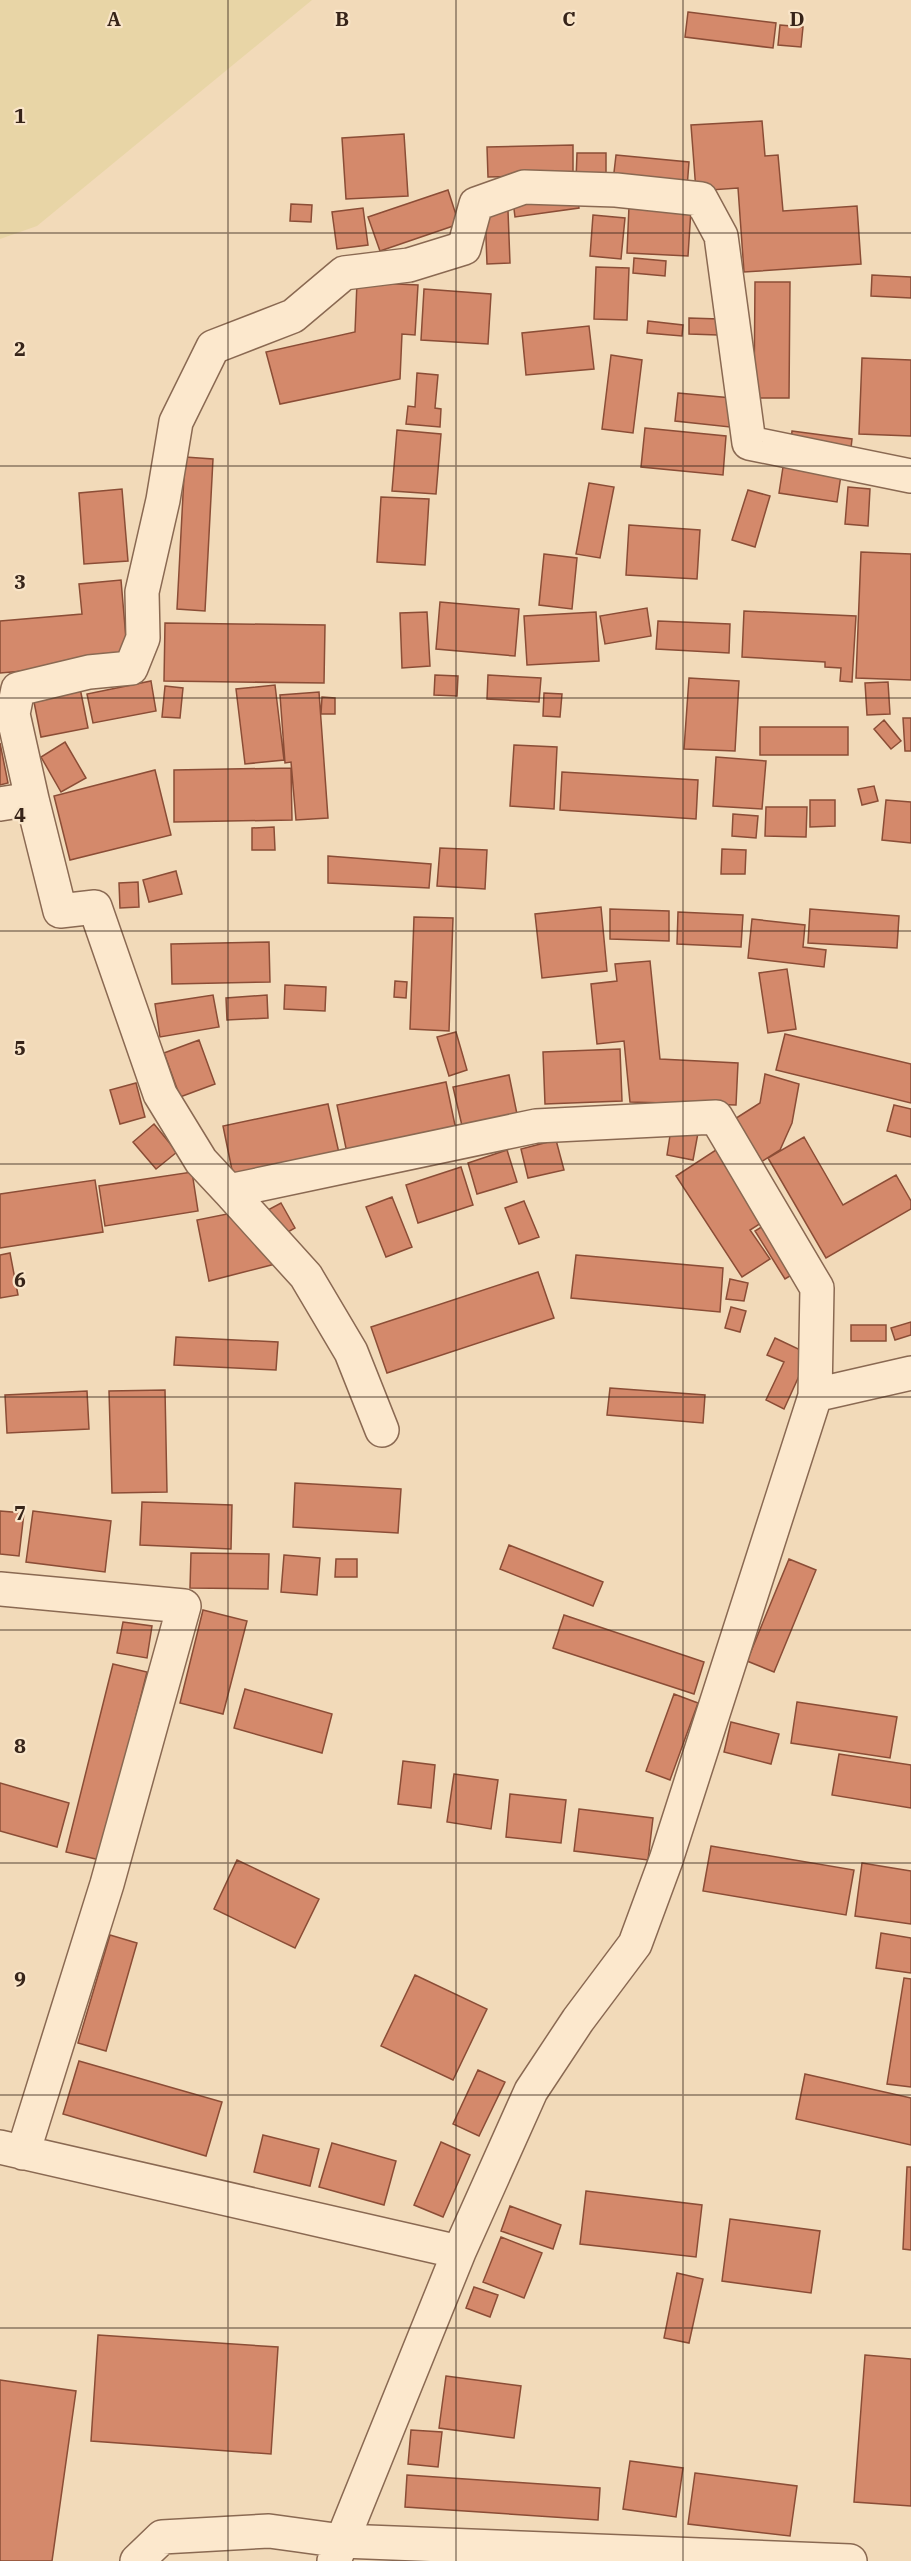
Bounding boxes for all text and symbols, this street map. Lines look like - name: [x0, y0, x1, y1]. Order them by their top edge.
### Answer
- text: A: [107, 5, 121, 32]
- text: B: [335, 5, 349, 32]
- text: C: [562, 5, 576, 32]
- text: D: [789, 5, 805, 32]
- text: 1: [14, 102, 26, 129]
- text: 2: [14, 335, 26, 362]
- text: 3: [14, 568, 26, 595]
- text: 4: [14, 801, 26, 828]
- text: 5: [14, 1034, 26, 1061]
- text: 6: [14, 1266, 26, 1293]
- text: 7: [14, 1499, 26, 1526]
- text: 8: [14, 1732, 26, 1759]
- text: 9: [14, 1965, 26, 1992]

